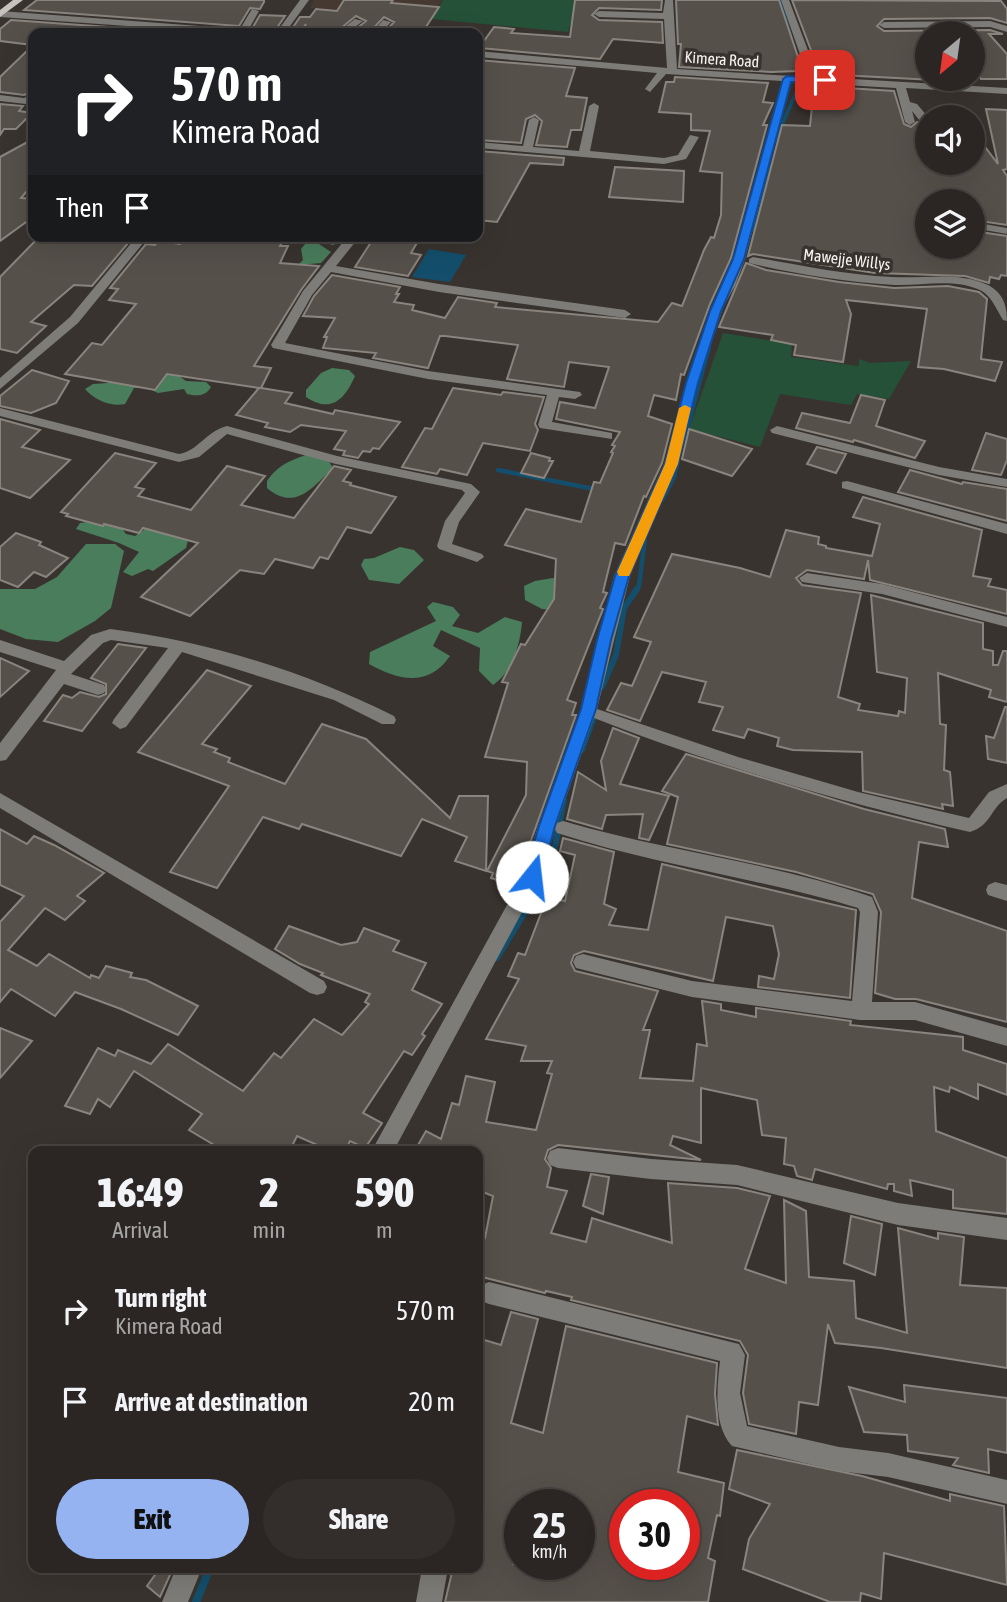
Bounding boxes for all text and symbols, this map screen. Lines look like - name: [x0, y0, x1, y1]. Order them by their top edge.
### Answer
- north arrow: [915, 21, 985, 91]
- map controls: [915, 21, 985, 259]
- street label: Kimera Road: [684, 47, 760, 71]
- pin: [795, 50, 855, 110]
- text: 570 m: [171, 55, 282, 111]
- icon: right: [56, 56, 147, 147]
- icon: arrive: [806, 61, 844, 99]
- button: sound: [915, 105, 985, 175]
- text: Kimera Road: [171, 113, 321, 150]
- icon: arrive: [118, 189, 156, 227]
- button: layers: [915, 189, 985, 259]
- text: Then: [56, 193, 104, 223]
- street label: Mawejje Willys: [802, 245, 892, 274]
- position arrow: [495, 840, 569, 914]
- text: 16:49: [97, 1168, 184, 1216]
- text: 2: [259, 1168, 279, 1216]
- text: 590: [355, 1168, 414, 1216]
- text: Arrival: [112, 1217, 168, 1243]
- text: min: [253, 1217, 286, 1243]
- text: m: [376, 1217, 393, 1243]
- text: Turn right: [115, 1283, 206, 1313]
- icon: right: [56, 1292, 94, 1330]
- text: 570 m: [396, 1296, 455, 1326]
- text: Kimera Road: [115, 1313, 223, 1339]
- icon: arrive: [56, 1383, 94, 1421]
- text: Arrive at destination: [115, 1387, 308, 1417]
- text: 20 m: [408, 1387, 455, 1417]
- button: Exit: [56, 1479, 249, 1559]
- button: Share: [263, 1479, 455, 1559]
- speed limit sign: 30: [609, 1489, 700, 1580]
- text: 25: [533, 1505, 566, 1545]
- text: km/h: [532, 1541, 567, 1562]

